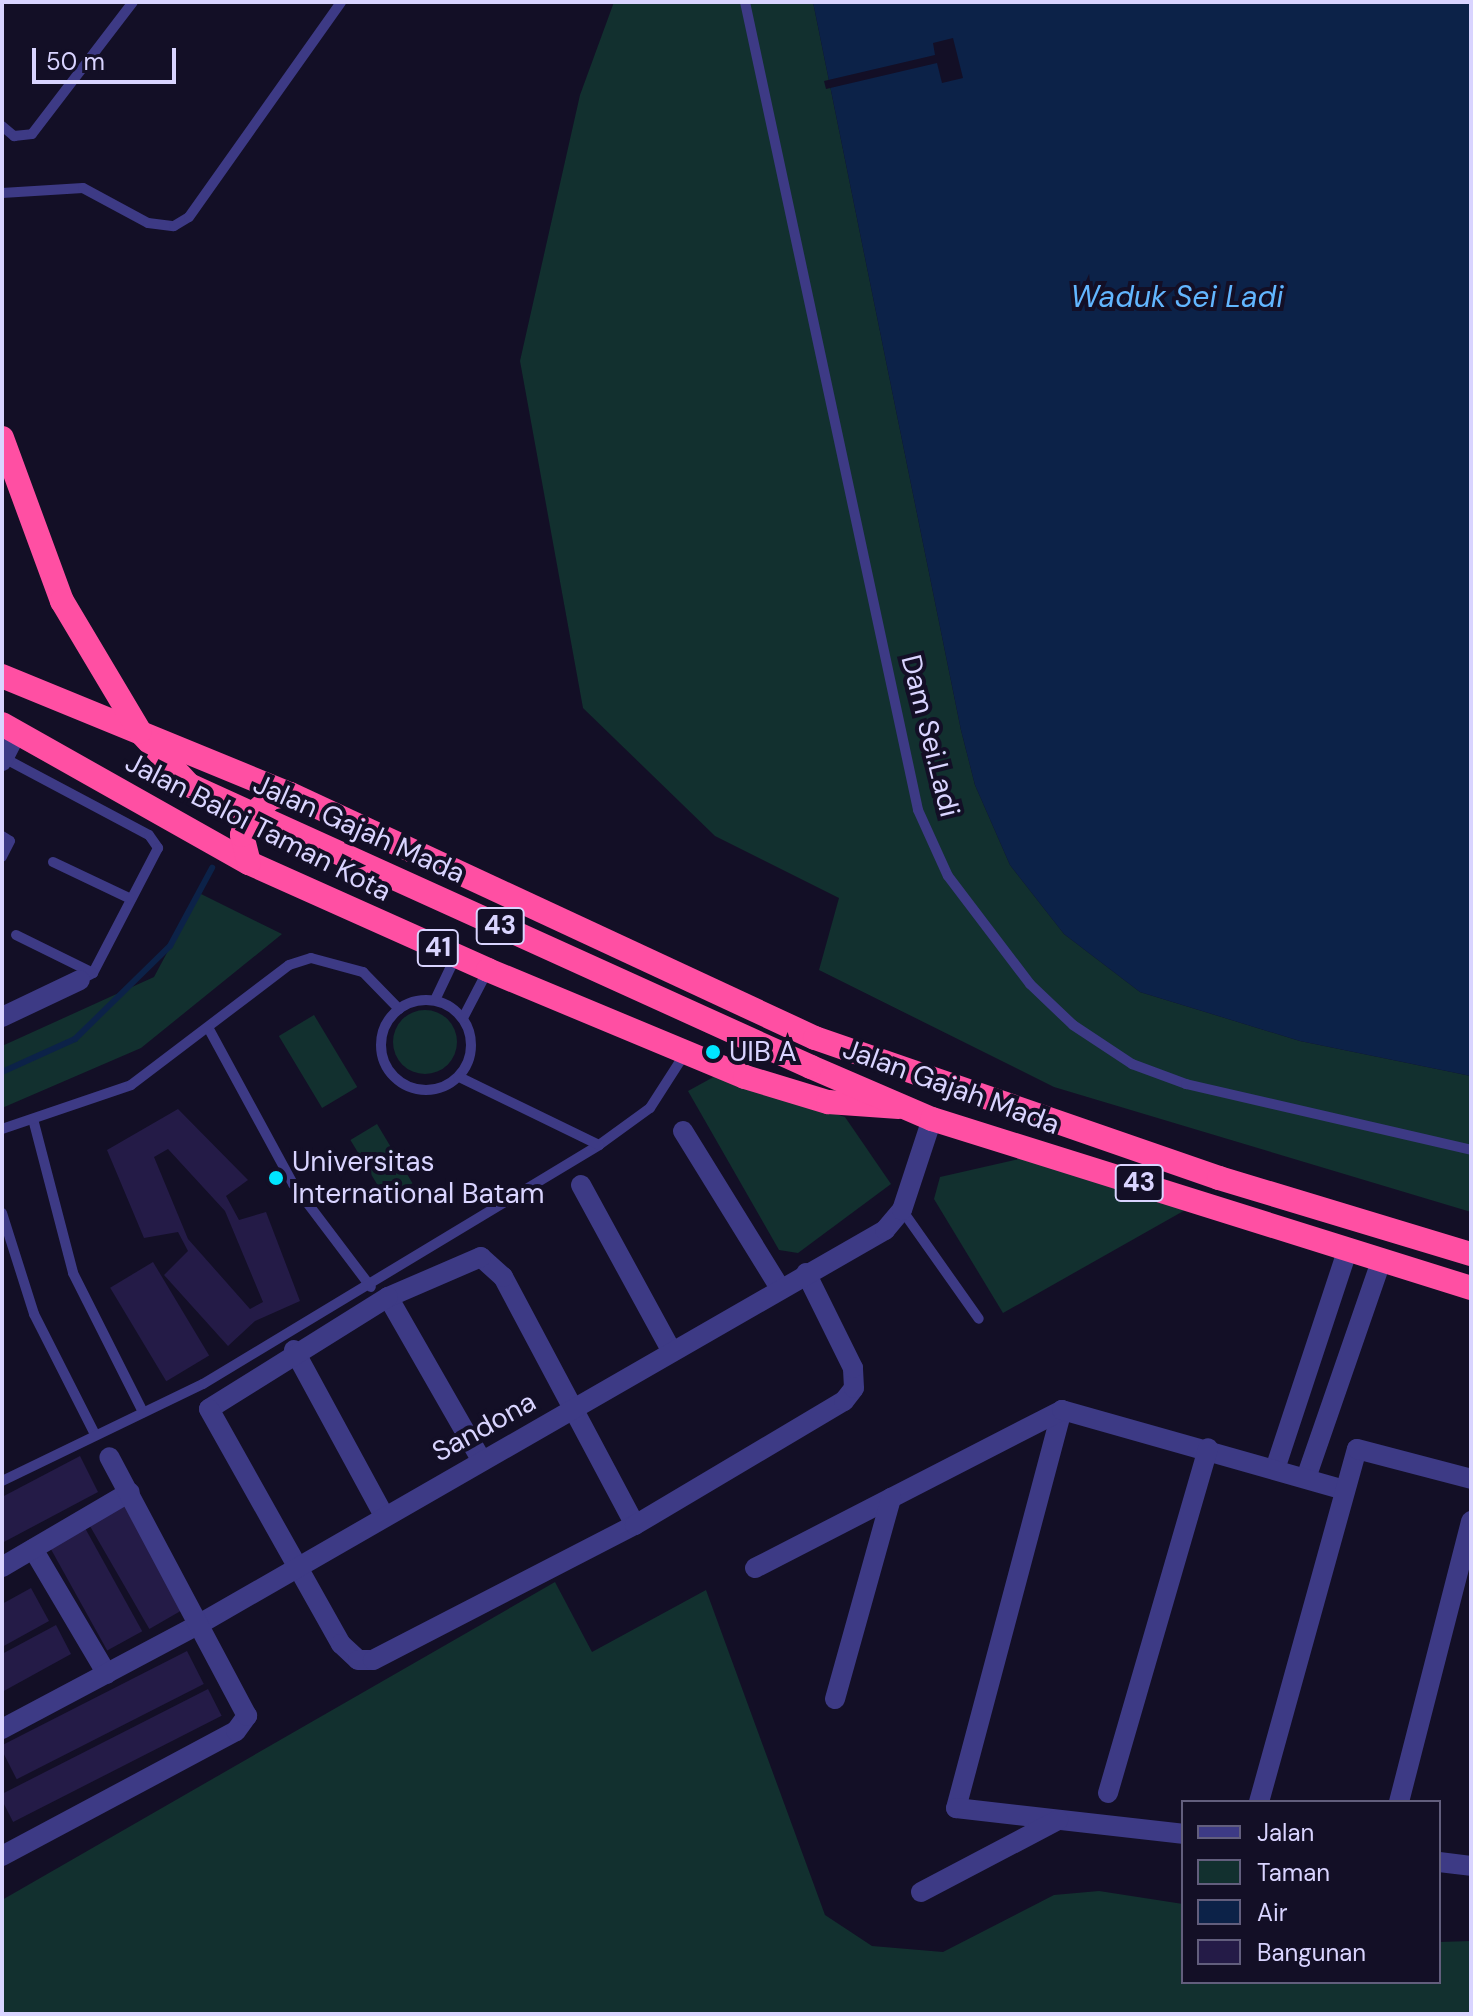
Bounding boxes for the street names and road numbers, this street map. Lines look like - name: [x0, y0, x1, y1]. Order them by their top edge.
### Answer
- street label: Dam Sei.Ladi: [894, 652, 966, 820]
- street label: Jalan Baloi Taman Kota: [120, 745, 396, 909]
- street label: Jalan Gajah Mada: [248, 767, 470, 891]
- road number: 43: [474, 904, 526, 948]
- road number: 41: [416, 926, 460, 970]
- street label: Jalan Gajah Mada: [838, 1032, 1064, 1142]
- road number: 43: [1113, 1161, 1165, 1205]
- street label: Sandona: [426, 1385, 542, 1469]

